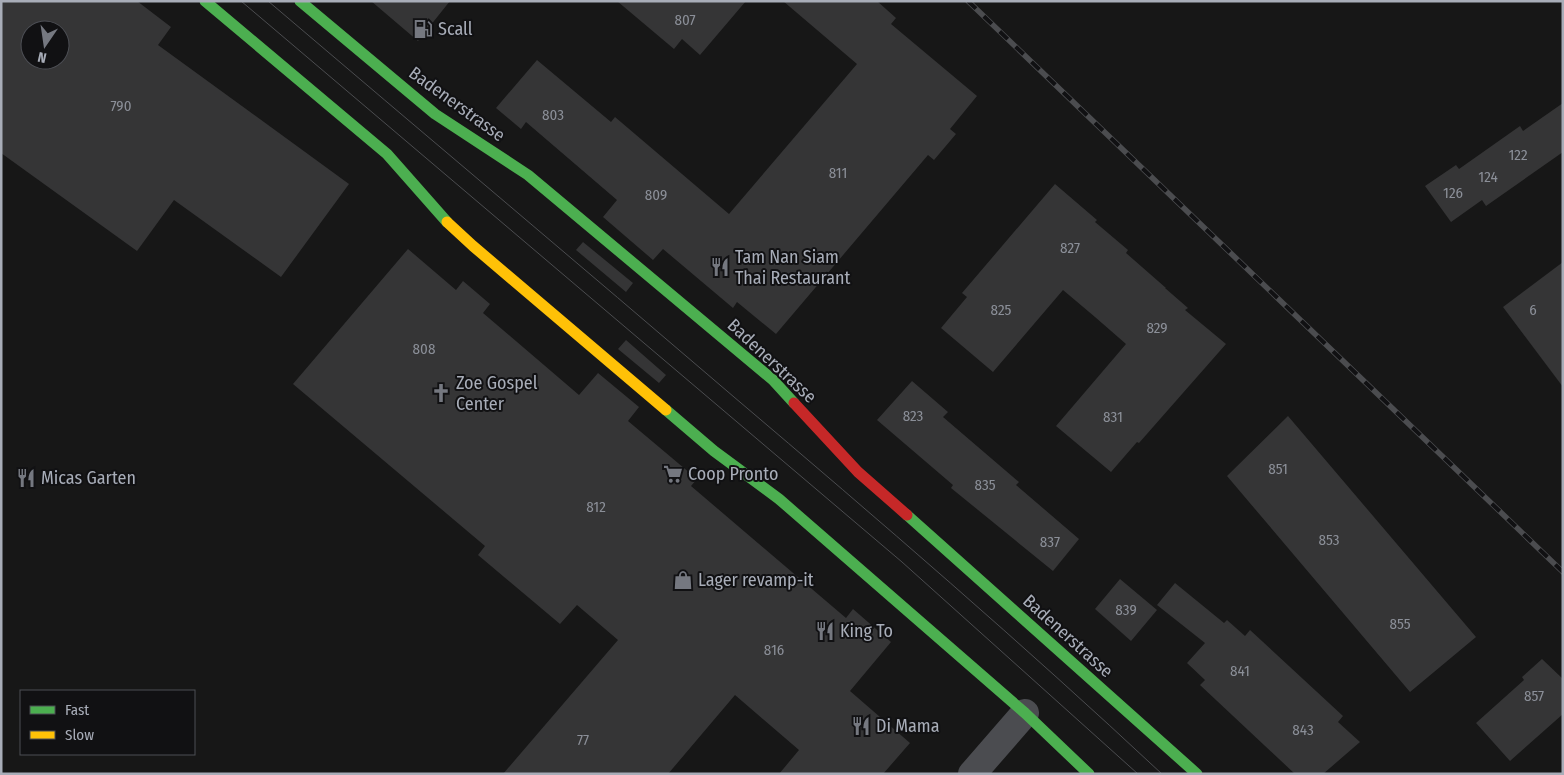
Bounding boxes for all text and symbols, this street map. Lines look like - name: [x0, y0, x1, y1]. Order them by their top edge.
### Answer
- house number: 807: [674, 11, 696, 29]
- fuel station icon: Scall: [412, 18, 434, 40]
- place label: Scall: [438, 18, 473, 40]
- north arrow: [20, 20, 70, 70]
- text: N: [36, 48, 48, 66]
- street label: Badenerstrasse: [405, 62, 510, 146]
- house number: 790: [111, 97, 131, 115]
- house number: 803: [542, 106, 564, 124]
- house number: 122: [1508, 146, 1528, 164]
- house number: 811: [829, 164, 847, 182]
- house number: 124: [1478, 168, 1498, 186]
- house number: 126: [1443, 184, 1463, 202]
- house number: 809: [645, 186, 667, 204]
- house number: 827: [1060, 239, 1080, 257]
- place label: Tam Nan Siam Thai Restaurant: [735, 246, 851, 289]
- restaurant icon: Tam Nan Siam Thai Restaurant: [709, 256, 731, 278]
- house number: 825: [991, 301, 1012, 319]
- house number: 6: [1529, 301, 1537, 319]
- street label: Badenerstrasse: [723, 314, 821, 408]
- house number: 829: [1146, 319, 1168, 337]
- house number: 808: [413, 340, 435, 358]
- place label: Zoe Gospel Center: [456, 372, 538, 415]
- church icon: Zoe Gospel Center: [430, 382, 452, 404]
- house number: 823: [903, 407, 924, 425]
- house number: 831: [1103, 408, 1123, 426]
- house number: 851: [1268, 460, 1288, 478]
- supermarket icon: Coop Pronto: [662, 463, 684, 485]
- place label: Coop Pronto: [688, 463, 778, 485]
- restaurant icon: Micas Garten: [15, 467, 37, 489]
- place label: Micas Garten: [41, 467, 136, 489]
- house number: 835: [974, 476, 996, 494]
- house number: 812: [586, 498, 606, 516]
- house number: 853: [1318, 531, 1340, 549]
- house number: 837: [1040, 533, 1060, 551]
- shop icon: Lager revamp-it: [672, 569, 694, 591]
- place label: Lager revamp-it: [698, 569, 814, 591]
- street label: Badenerstrasse: [1018, 590, 1118, 682]
- house number: 839: [1115, 601, 1137, 619]
- house number: 855: [1389, 615, 1411, 633]
- restaurant icon: King To: [814, 620, 836, 642]
- place label: King To: [840, 620, 893, 642]
- house number: 816: [764, 641, 784, 659]
- house number: 841: [1230, 662, 1250, 680]
- house number: 857: [1524, 687, 1544, 705]
- legend: [20, 690, 195, 755]
- text: Fast: [65, 701, 89, 719]
- restaurant icon: Di Mama: [850, 715, 872, 737]
- place label: Di Mama: [876, 715, 940, 737]
- house number: 843: [1292, 721, 1314, 739]
- text: Slow: [65, 726, 94, 744]
- house number: 77: [577, 731, 589, 749]

